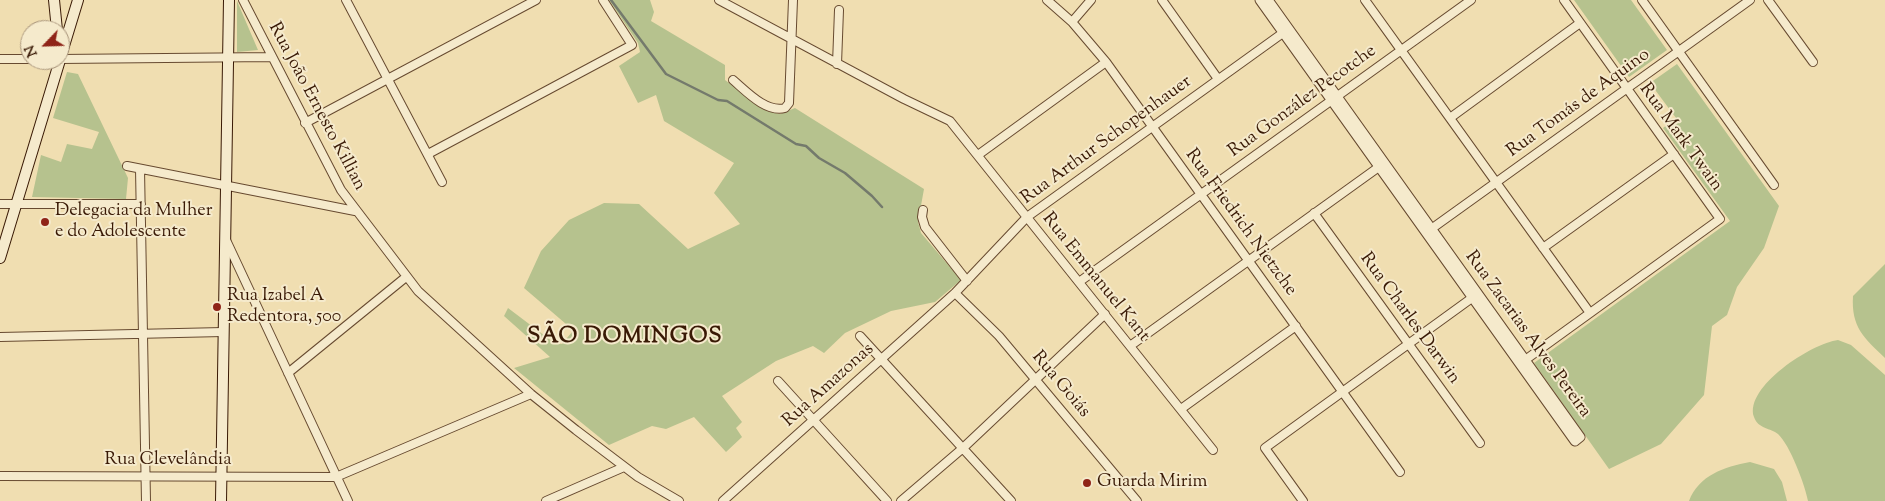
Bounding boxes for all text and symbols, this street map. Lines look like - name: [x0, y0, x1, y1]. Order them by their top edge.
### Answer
- street label: Rua João Ernesto Killian: [262, 19, 370, 195]
- north arrow: [20, 20, 70, 70]
- street label: Rua González Pecotche: [1225, 41, 1381, 163]
- text: N: [21, 42, 44, 60]
- street label: Rua Tomás de Aquino: [1503, 45, 1655, 163]
- street label: Rua Arthur Schopenhauer: [1018, 72, 1196, 210]
- street label: Rua Mark Twain: [1634, 80, 1726, 196]
- street label: Rua Friedrich Nietzche: [1179, 145, 1301, 301]
- place label: Delegacia da Mulher e do Adolescente: [55, 201, 212, 243]
- street label: Rua Emmanuel Kant: [1036, 209, 1154, 347]
- marker: Delegacia da Mulher e do Adolescente: [39, 216, 51, 228]
- street label: Rua Zacarias Alves Pereira: [1459, 247, 1595, 423]
- street label: Rua Charles Darwin: [1354, 249, 1464, 389]
- place label: Rua Izabel A Redentora, 500: [227, 286, 341, 328]
- marker: Rua Izabel A Redentora, 500: [211, 301, 223, 313]
- district label: SÃO DOMINGOS: [526, 325, 724, 351]
- street label: Rua Amazonas: [779, 339, 879, 433]
- street label: Rua Goiás: [1026, 347, 1094, 423]
- street label: Rua Clevelândia: [105, 450, 231, 472]
- place label: Guarda Mirim: [1097, 472, 1208, 494]
- marker: Guarda Mirim: [1081, 477, 1093, 489]

